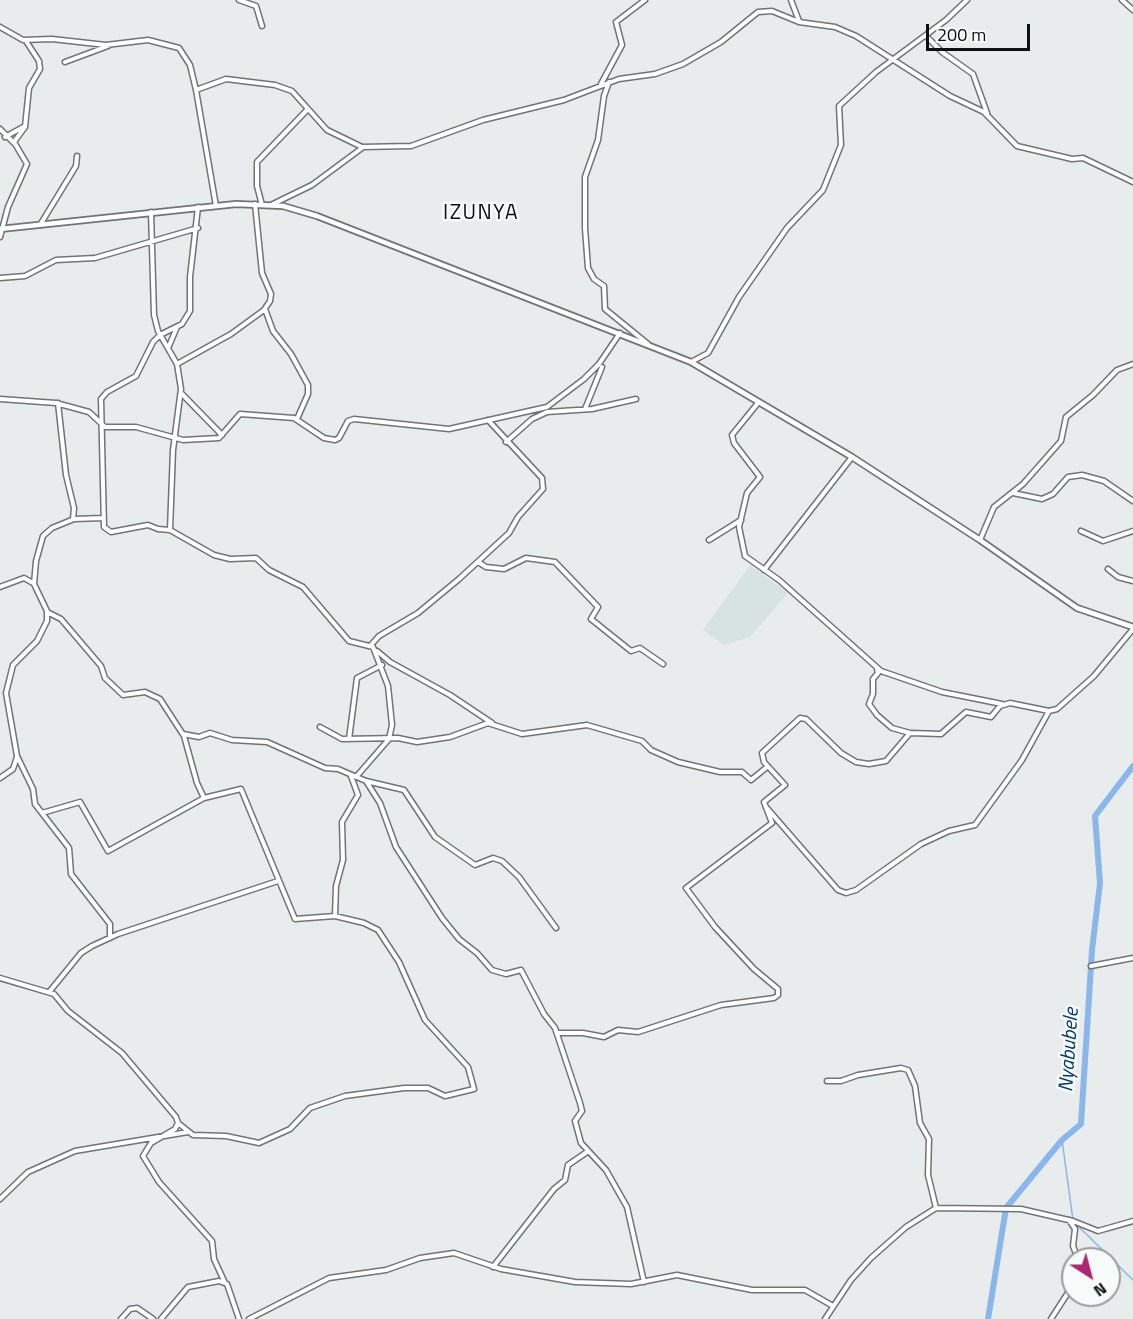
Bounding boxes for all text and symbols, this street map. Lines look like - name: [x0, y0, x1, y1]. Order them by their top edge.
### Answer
- scale bar: [929, 12, 1032, 50]
- text: 200 m: [937, 21, 986, 48]
- district label: IZUNYA: [443, 201, 519, 227]
- water label: Nyabubele: [1055, 1007, 1085, 1093]
- north arrow: [1061, 1247, 1121, 1307]
- text: N: [1089, 1277, 1112, 1303]

